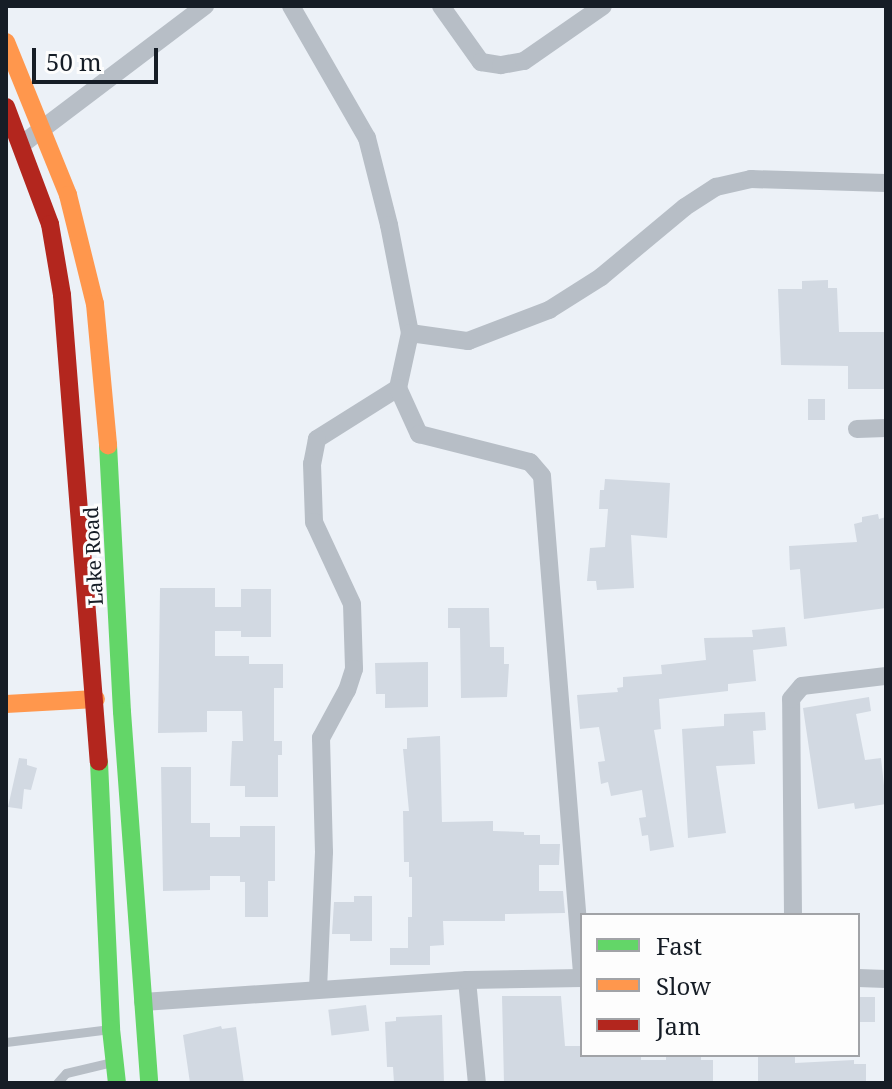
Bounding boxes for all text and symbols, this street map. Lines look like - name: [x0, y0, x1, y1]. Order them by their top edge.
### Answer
- scale bar: [36, 32, 162, 82]
- text: 50 m: [46, 45, 102, 78]
- street label: Lake Road: [78, 506, 108, 606]
- legend: [580, 913, 860, 1057]
- text: Fast: [656, 929, 702, 962]
- text: Slow: [656, 969, 711, 1002]
- text: Jam: [656, 1009, 701, 1042]

